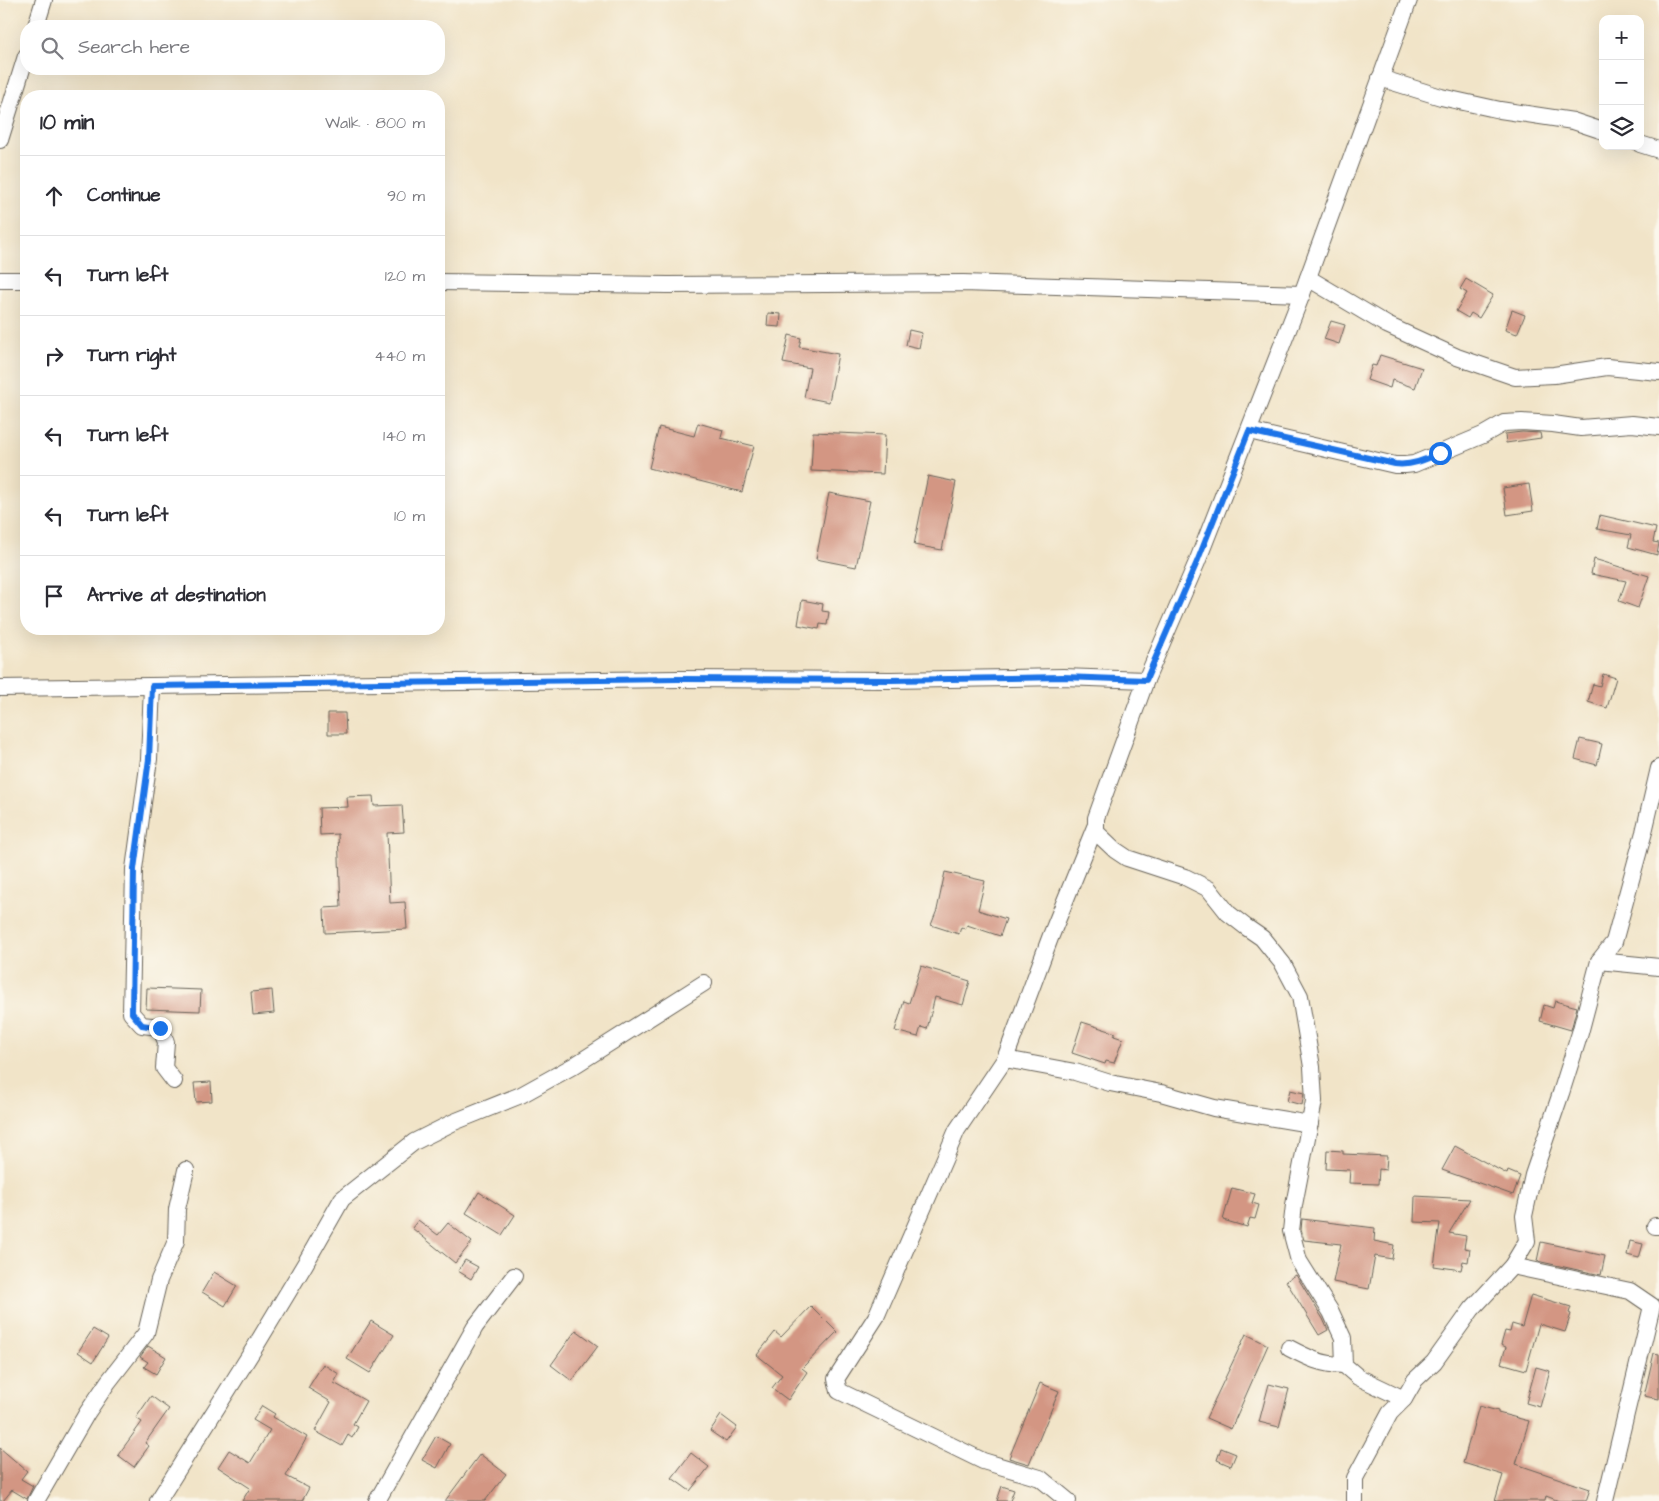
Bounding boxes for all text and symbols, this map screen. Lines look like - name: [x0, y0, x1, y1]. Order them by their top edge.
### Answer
- map controls: [1599, 15, 1644, 150]
- button: +: [1599, 15, 1644, 60]
- search box: [20, 20, 445, 75]
- icon: search: [38, 34, 66, 62]
- text: Search here: [78, 34, 190, 61]
- button: −: [1599, 60, 1644, 105]
- button: layers: [1599, 105, 1644, 150]
- text: 10 min: [40, 108, 94, 137]
- text: Walk · 800 m: [325, 112, 425, 134]
- icon: ahead: [40, 182, 68, 210]
- text: Continue: [87, 182, 161, 209]
- text: 90 m: [387, 185, 425, 207]
- icon: left: [40, 262, 68, 290]
- text: Turn left: [87, 262, 168, 289]
- text: 120 m: [385, 265, 425, 287]
- icon: right: [40, 342, 68, 370]
- text: Turn right: [87, 342, 176, 369]
- text: 440 m: [374, 345, 425, 367]
- icon: left: [40, 422, 68, 450]
- text: Turn left: [87, 422, 168, 449]
- text: 140 m: [383, 425, 425, 447]
- route start: [1429, 442, 1452, 465]
- icon: left: [40, 502, 68, 530]
- text: Turn left: [87, 502, 168, 529]
- text: 10 m: [394, 505, 425, 527]
- icon: arrive: [40, 582, 68, 610]
- text: Arrive at destination: [87, 582, 266, 609]
- route end: [149, 1017, 172, 1040]

